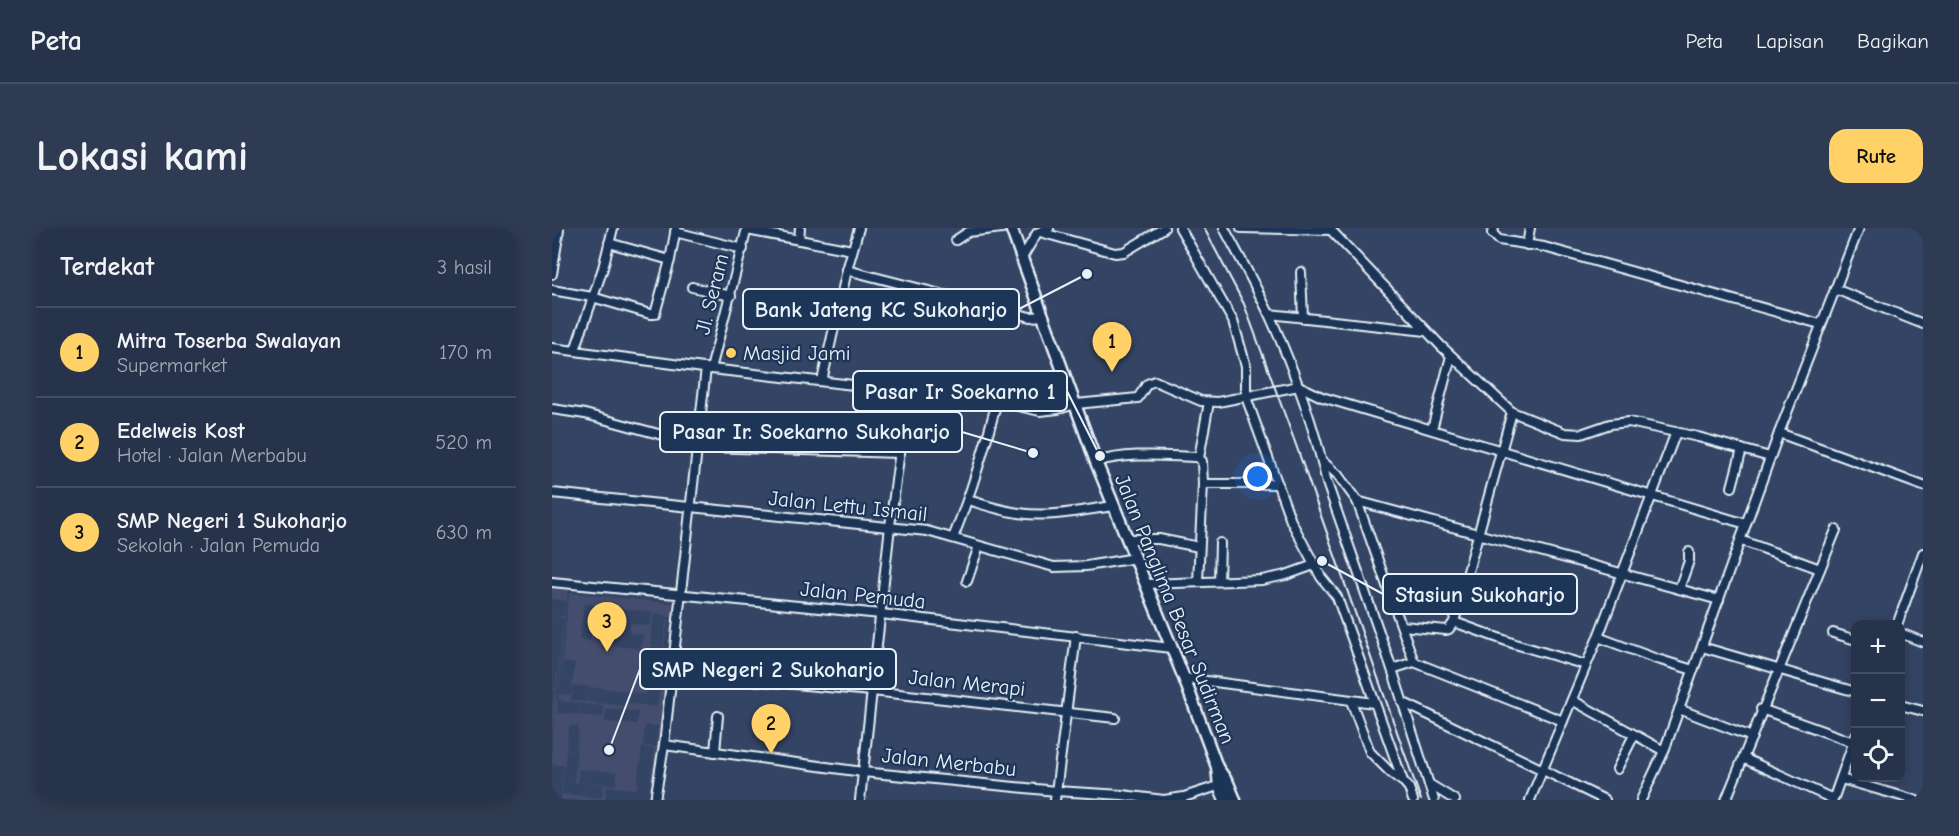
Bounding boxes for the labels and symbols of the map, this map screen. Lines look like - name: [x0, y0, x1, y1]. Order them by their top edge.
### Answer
- street label: Jl. Seram: [690, 251, 734, 337]
- callout: Bank Jateng KC Sukoharjo: [743, 289, 1019, 329]
- text: Bank Jateng KC Sukoharjo: [755, 297, 1007, 323]
- pin: 1: [1092, 322, 1132, 372]
- place label: Masjid Jami: [743, 341, 851, 365]
- marker: Masjid Jami: [724, 346, 738, 360]
- callout: Pasar Ir Soekarno 1: [853, 371, 1067, 411]
- text: Pasar Ir Soekarno 1: [865, 379, 1055, 405]
- callout: Pasar Ir. Soekarno Sukoharjo: [660, 412, 962, 452]
- text: Pasar Ir. Soekarno Sukoharjo: [672, 419, 950, 445]
- your location: [1243, 462, 1272, 491]
- street label: Jalan Panglima Besar Sudirman: [1110, 471, 1240, 747]
- street label: Jalan Lettu Ismail: [767, 486, 929, 526]
- callout: Stasiun Sukoharjo: [1383, 574, 1577, 614]
- street label: Jalan Pemuda: [799, 576, 927, 614]
- text: Stasiun Sukoharjo: [1395, 582, 1565, 608]
- pin: 3: [588, 602, 626, 652]
- callout: SMP Negeri 2 Sukoharjo: [640, 649, 896, 689]
- text: SMP Negeri 2 Sukoharjo: [652, 657, 884, 683]
- street label: Jalan Merapi: [907, 665, 1027, 701]
- pin: 2: [752, 704, 790, 754]
- street label: Jalan Merbabu: [881, 743, 1017, 781]

